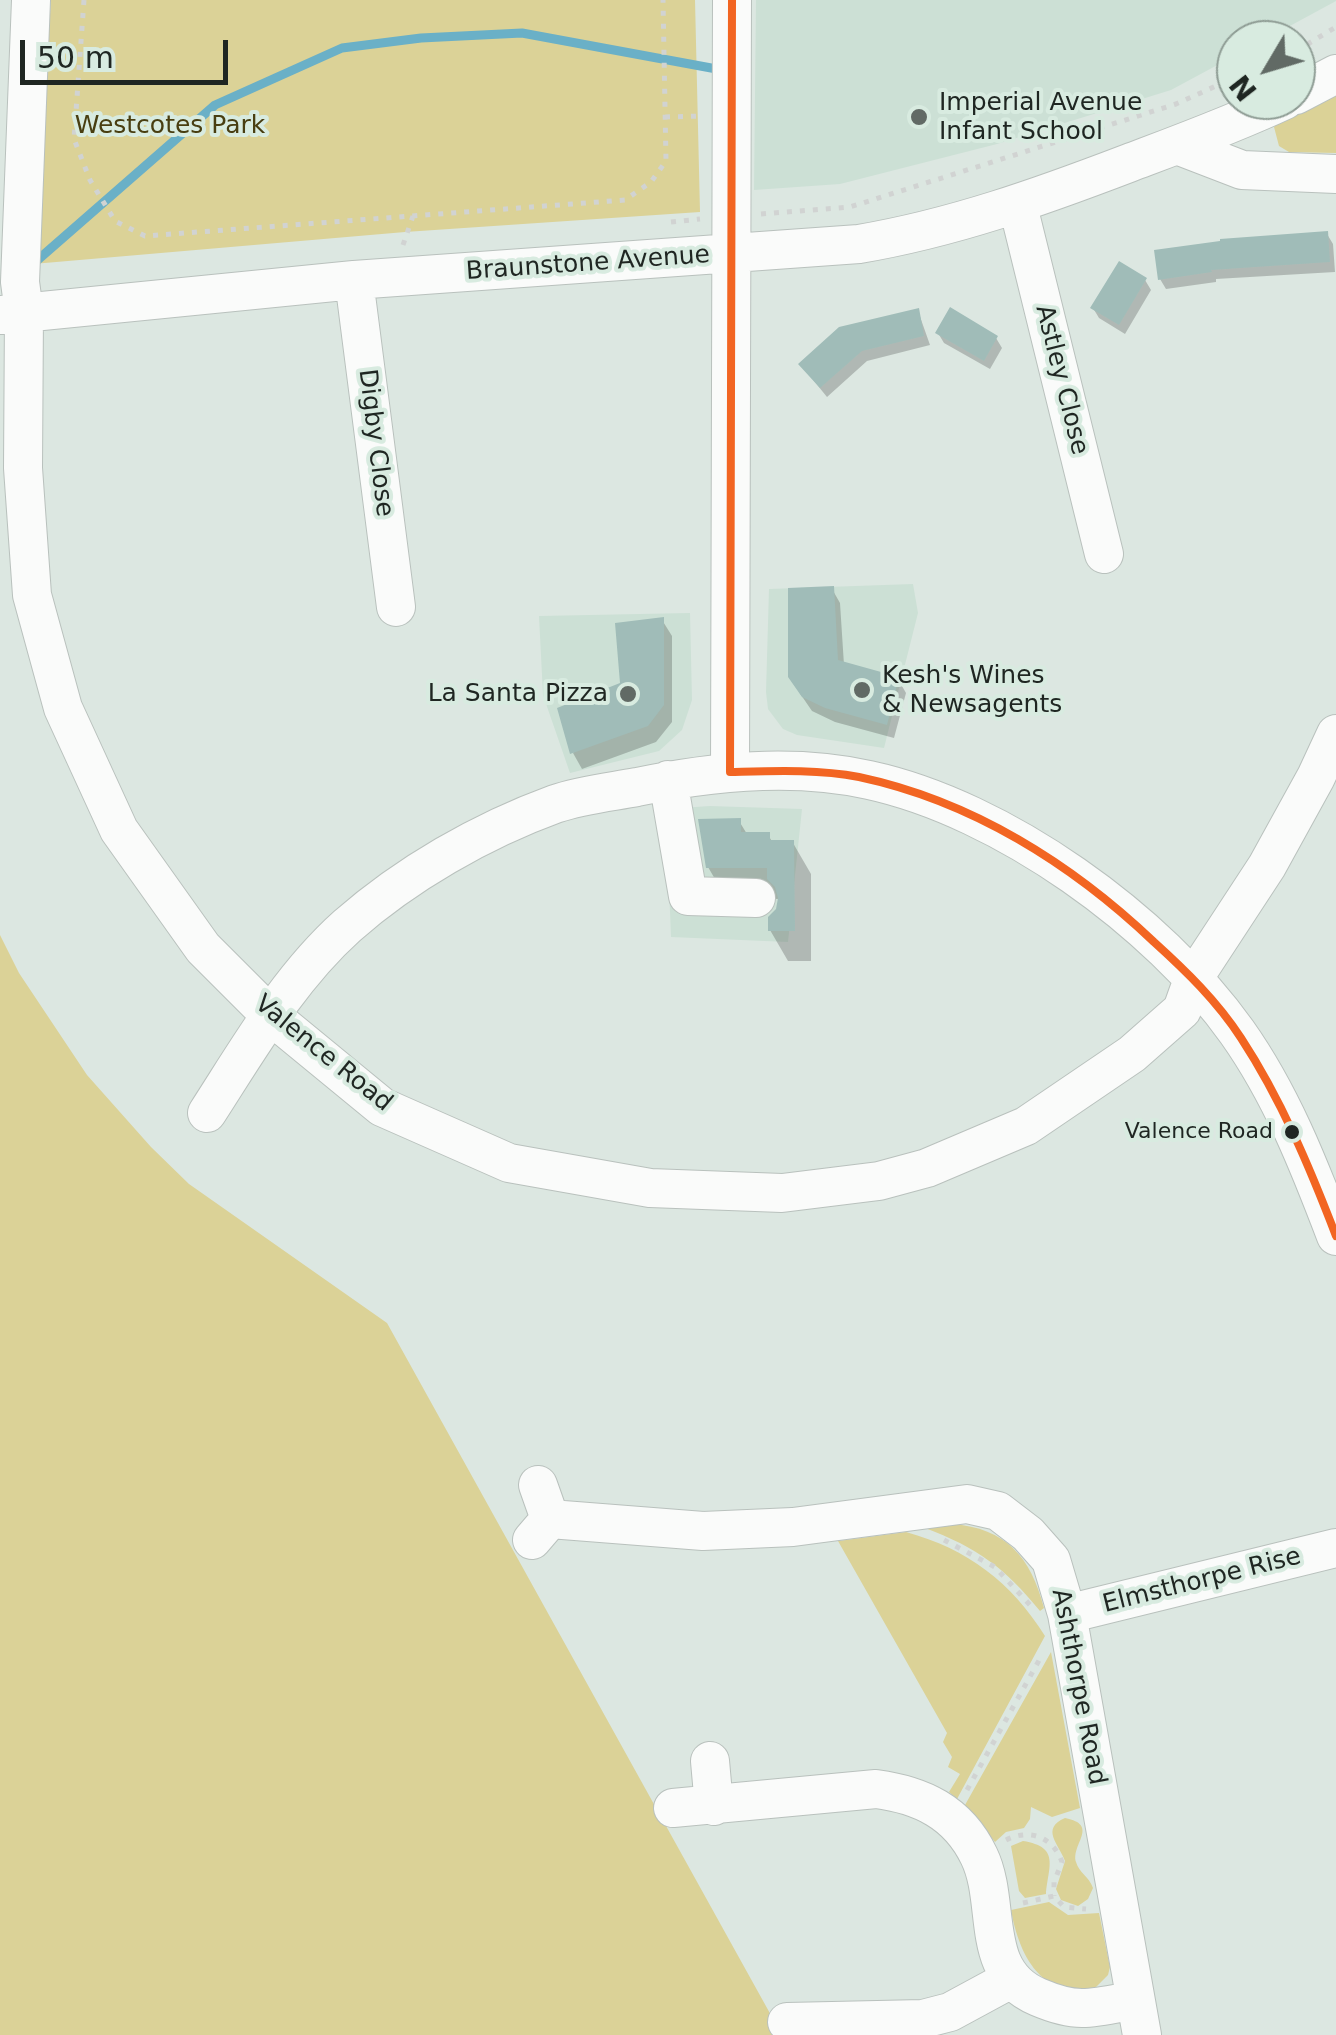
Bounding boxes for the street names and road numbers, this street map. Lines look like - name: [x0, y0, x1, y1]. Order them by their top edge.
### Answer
- street label: Braunstone Avenue: [465, 241, 711, 287]
- street label: Astley Close: [1028, 302, 1094, 458]
- street label: Digby Close: [351, 367, 399, 519]
- street label: Valence Road: [248, 989, 398, 1119]
- street label: Elmsthorpe Rise: [1100, 1542, 1304, 1620]
- street label: Ashthorpe Road: [1044, 1586, 1112, 1788]

